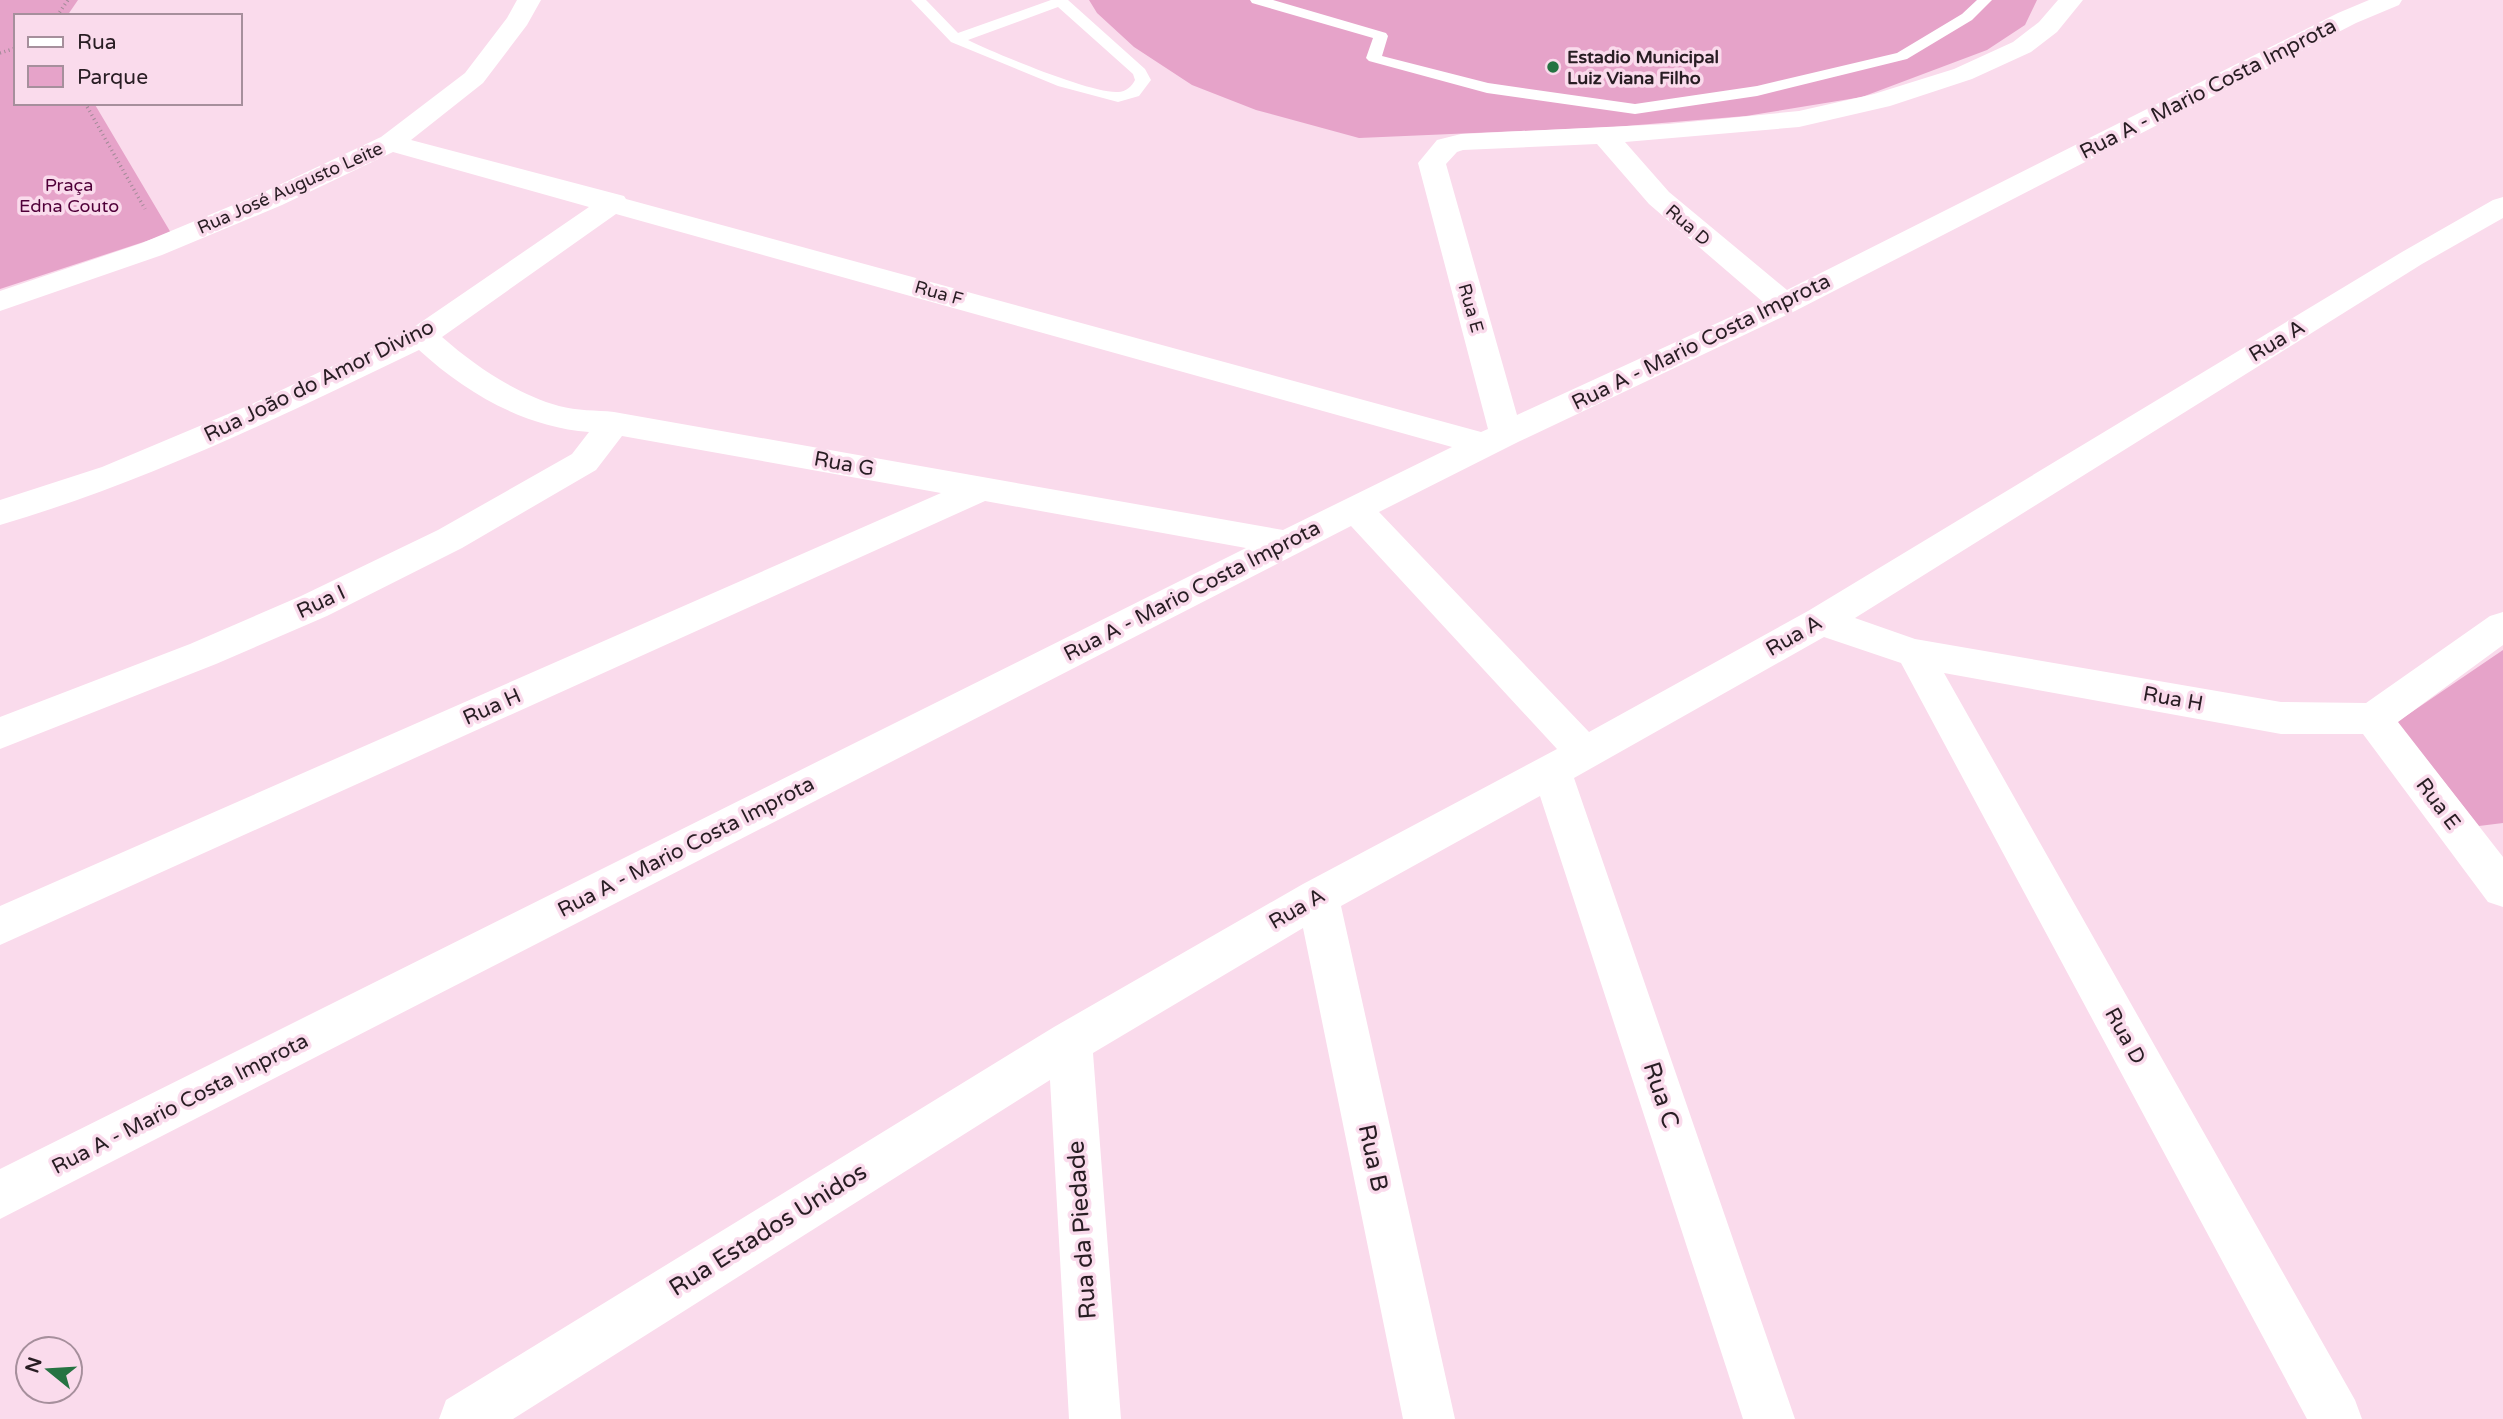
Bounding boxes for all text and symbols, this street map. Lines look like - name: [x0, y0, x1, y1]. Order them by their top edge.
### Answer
- street label: Rua A - Mario Costa Improta: [2076, 13, 2340, 165]
- legend: [14, 14, 242, 105]
- text: Rua: [77, 30, 117, 55]
- place label: Estadio Municipal Luiz Viana Filho: [1567, 46, 1719, 89]
- marker: Estadio Municipal Luiz Viana Filho: [1545, 59, 1561, 75]
- text: Parque: [77, 65, 148, 90]
- street label: Rua José Augusto Leite: [194, 137, 386, 239]
- park label: Praça Edna Couto: [19, 174, 119, 217]
- street label: Rua D: [1661, 200, 1715, 250]
- street label: Rua A - Mario Costa Improta: [1568, 268, 1834, 416]
- street label: Rua F: [912, 276, 966, 310]
- street label: Rua E: [1454, 281, 1488, 335]
- street label: Rua João do Amor Divino: [200, 314, 438, 448]
- street label: Rua A: [2245, 315, 2309, 367]
- street label: Rua G: [812, 446, 876, 482]
- street label: Rua A - Mario Costa Improta: [1060, 515, 1324, 667]
- street label: Rua I: [293, 580, 349, 624]
- street label: Rua A: [1761, 610, 1827, 662]
- street label: Rua H: [2141, 681, 2205, 717]
- street label: Rua H: [459, 683, 525, 731]
- street label: Rua A - Mario Costa Improta: [554, 771, 818, 923]
- street label: Rua E: [2410, 773, 2466, 835]
- street label: Rua A: [1264, 883, 1330, 935]
- street label: Rua D: [2099, 1003, 2151, 1069]
- street label: Rua A - Mario Costa Improta: [48, 1028, 312, 1180]
- street label: Rua C: [1637, 1058, 1685, 1132]
- street label: Rua B: [1352, 1122, 1394, 1194]
- street label: Rua da Piedade: [1061, 1140, 1103, 1320]
- street label: Rua Estados Unidos: [664, 1157, 872, 1303]
- north arrow: [14, 1335, 84, 1405]
- text: N: [21, 1354, 47, 1376]

